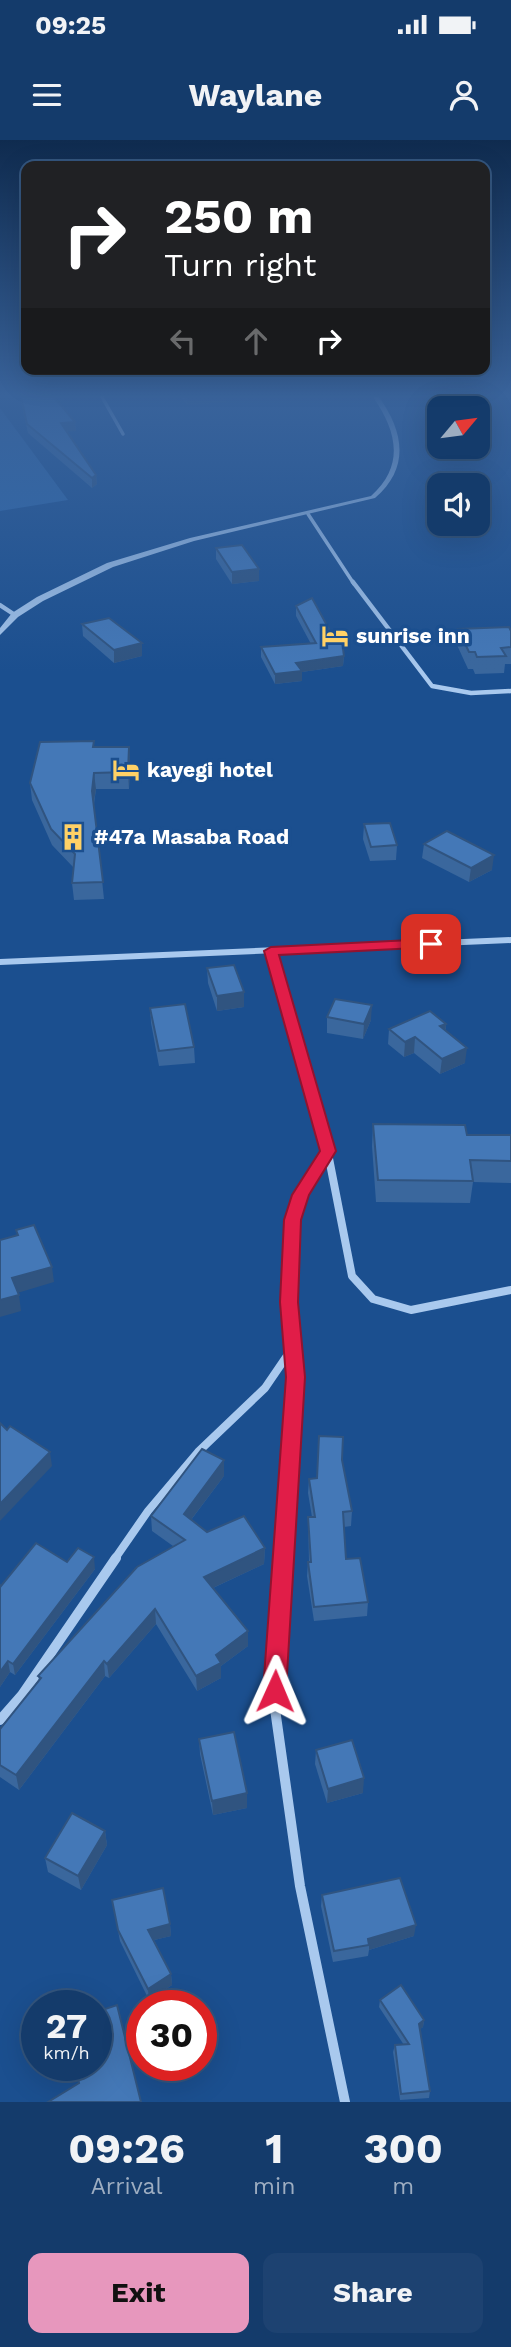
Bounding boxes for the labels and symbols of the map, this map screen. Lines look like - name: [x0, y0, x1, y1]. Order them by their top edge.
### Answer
- north arrow: [427, 396, 490, 458]
- hotel icon: sunrise inn: [320, 621, 350, 651]
- place label: sunrise inn: [356, 623, 470, 648]
- hotel icon: kayegi hotel: [111, 755, 141, 785]
- place label: kayegi hotel: [147, 757, 273, 782]
- building icon: #47a Masaba Road: [58, 822, 88, 852]
- place label: #47a Masaba Road: [94, 824, 289, 849]
- pin: [401, 914, 461, 974]
- position arrow: [238, 1654, 312, 1728]
- speed limit sign: 30: [126, 1990, 217, 2081]

